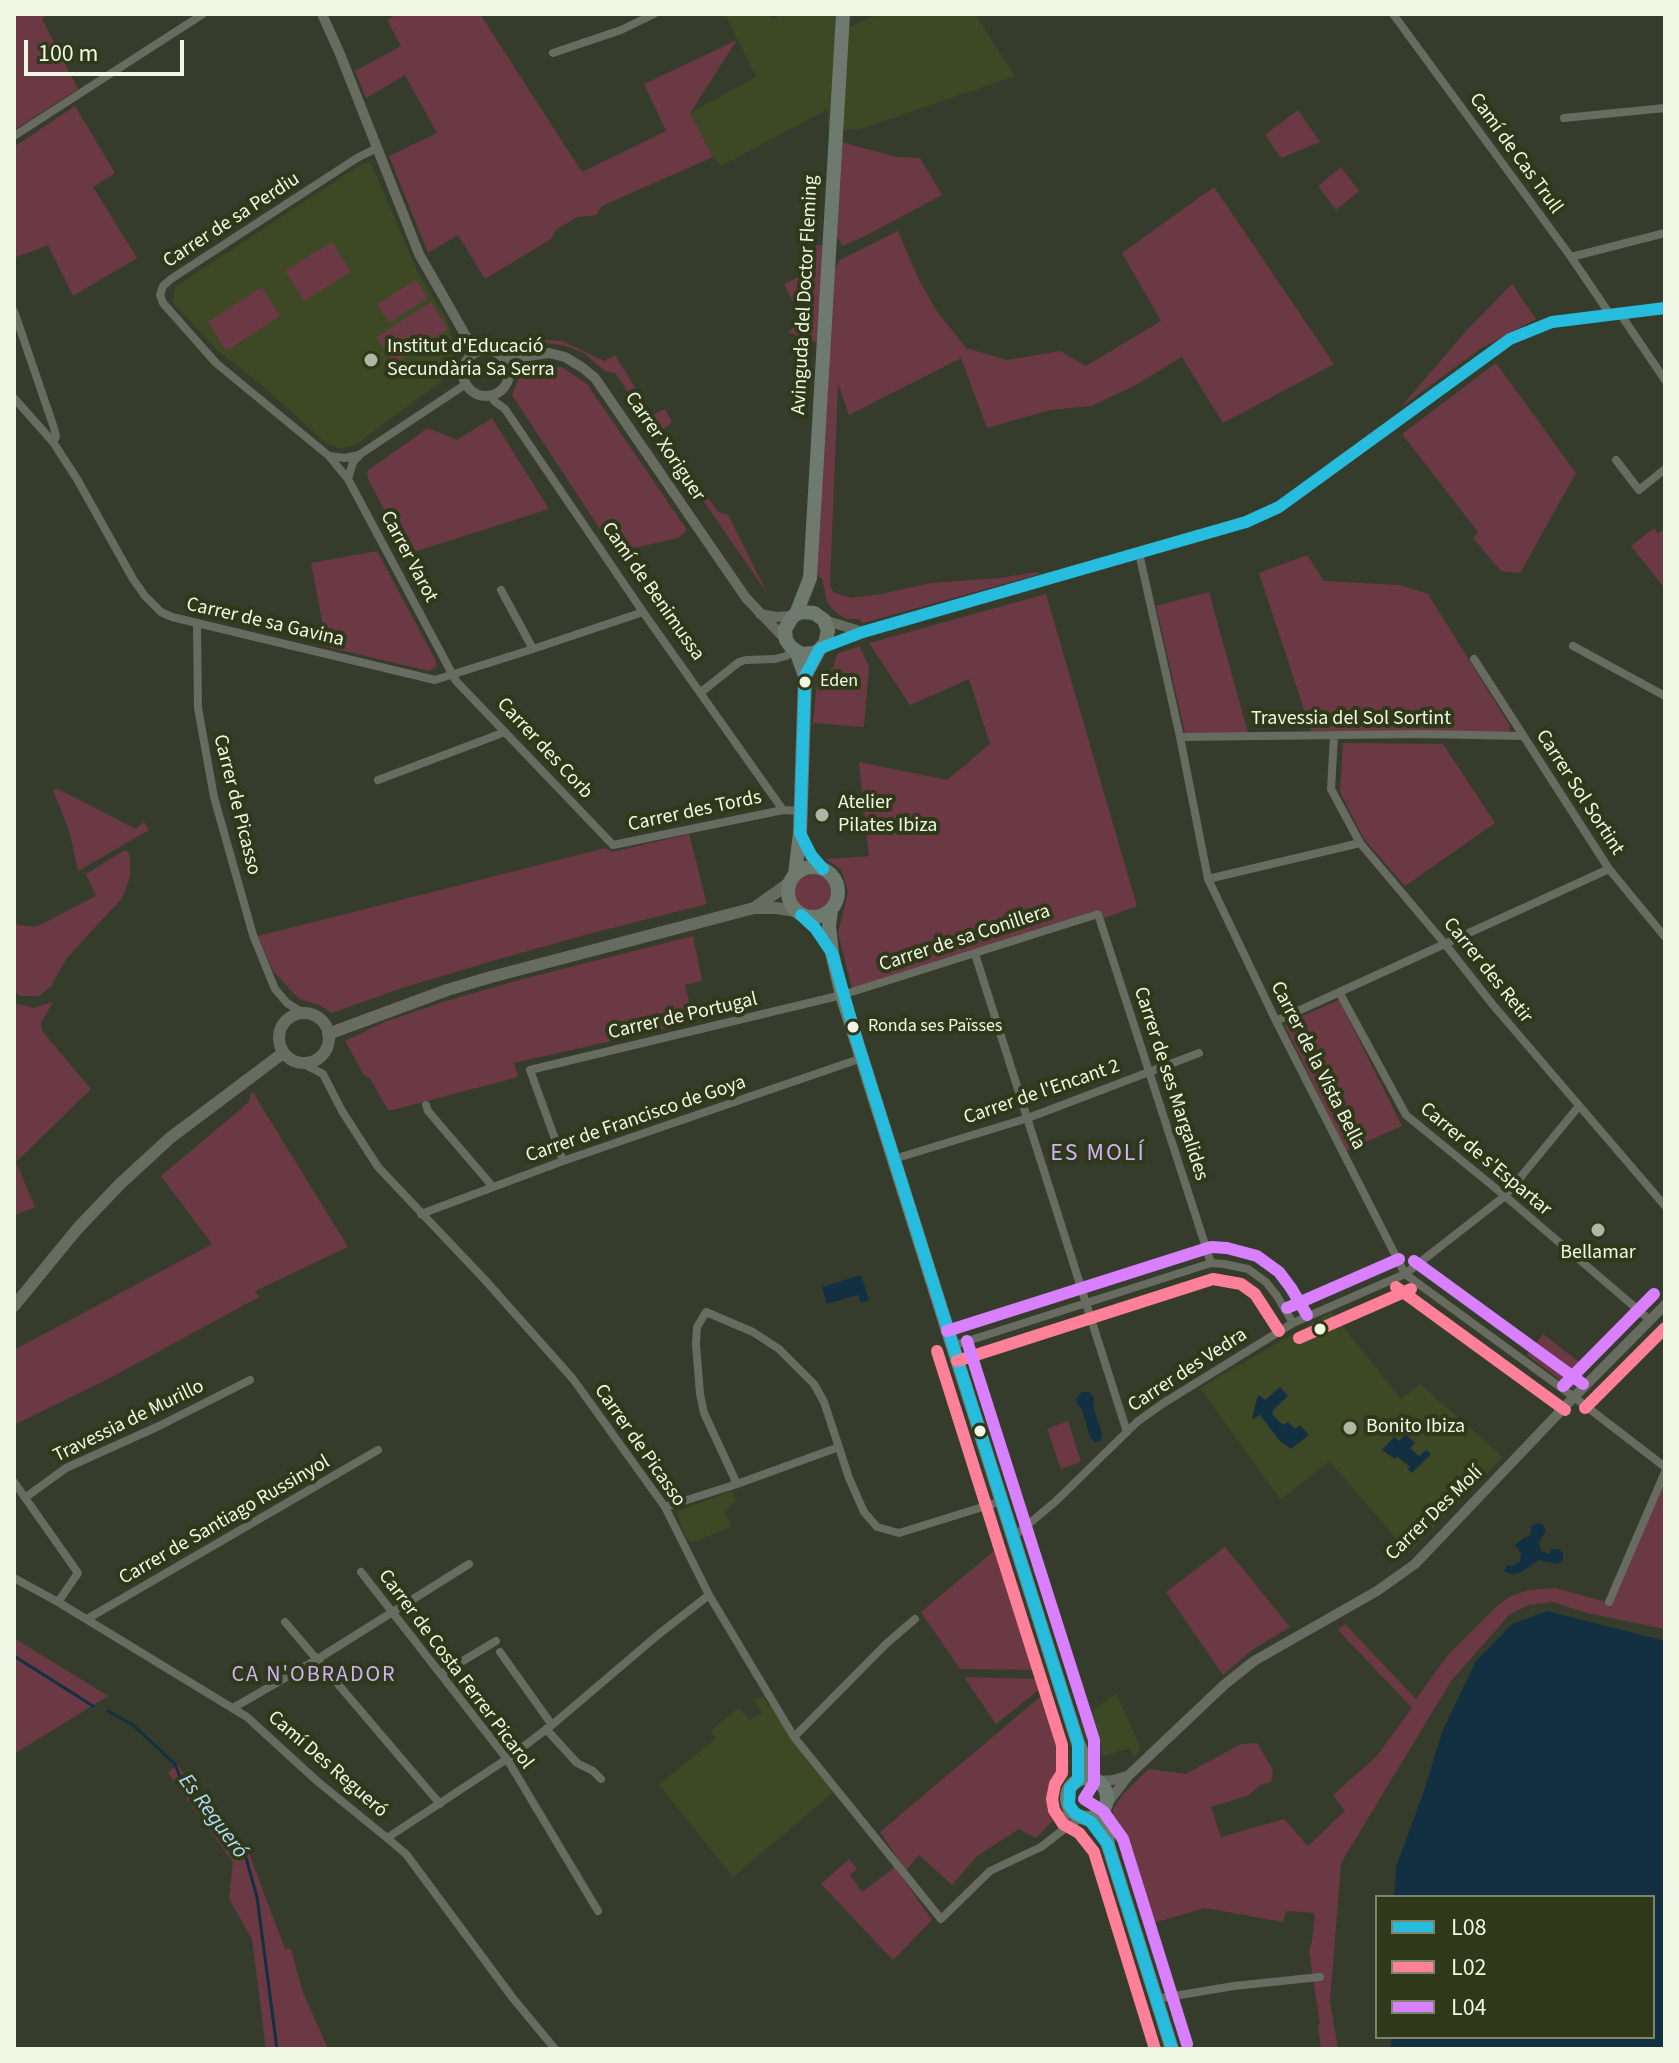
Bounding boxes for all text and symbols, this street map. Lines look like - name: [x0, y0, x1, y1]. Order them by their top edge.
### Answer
- scale bar: [28, 24, 188, 74]
- text: 100 m: [38, 36, 98, 71]
- street label: Camí de Cas Trull: [1463, 89, 1567, 219]
- street label: Carrer de sa Perdiu: [159, 168, 305, 274]
- street label: Avinguda del Doctor Fleming: [788, 175, 824, 415]
- place label: Institut d'Educació Secundària Sa Serra: [387, 336, 555, 383]
- marker: Institut d'Educació Secundària Sa Serra: [362, 351, 380, 369]
- street label: Carrer Xoriguer: [619, 388, 709, 506]
- street label: Carrer Varot: [374, 507, 442, 607]
- street label: Camí de Benimussa: [595, 518, 709, 666]
- street label: Carrer de sa Gavina: [184, 593, 346, 653]
- place label: Eden: [820, 671, 858, 693]
- marker: Eden: [797, 674, 813, 690]
- street label: Carrer des Corb: [491, 693, 597, 805]
- street label: Travessia del Sol Sortint: [1251, 708, 1451, 732]
- street label: Carrer Sol Sortint: [1530, 726, 1628, 860]
- street label: Carrer de Picasso: [207, 732, 265, 878]
- street label: Carrer des Tords: [626, 786, 764, 838]
- place label: Atelier Pilates Ibiza: [838, 792, 937, 839]
- marker: Atelier Pilates Ibiza: [813, 806, 831, 824]
- street label: Carrer de sa Conillera: [877, 900, 1053, 978]
- street label: Carrer des Retir: [1437, 913, 1537, 1029]
- street label: Carrer de la Vista Bella: [1264, 978, 1370, 1154]
- street label: Carrer de ses Margalides: [1127, 984, 1213, 1184]
- street label: Carrer de Portugal: [606, 988, 760, 1046]
- place label: Ronda ses Païsses: [868, 1016, 1002, 1038]
- marker: Ronda ses Païsses: [845, 1019, 861, 1035]
- street label: Carrer de l'Encant 2: [961, 1055, 1123, 1131]
- street label: Carrer de Francisco de Goya: [523, 1071, 749, 1169]
- street label: Carrer de s'Espartar: [1414, 1098, 1556, 1222]
- district label: ES MOLÍ: [1050, 1141, 1146, 1169]
- marker: Bellamar: [1589, 1221, 1607, 1239]
- place label: Bellamar: [1560, 1242, 1636, 1266]
- unlabelled marker: [1312, 1321, 1328, 1337]
- street label: Carrer des Vedra: [1124, 1324, 1252, 1418]
- street label: Travessia de Murillo: [50, 1375, 208, 1469]
- street label: Carrer de Picasso: [588, 1380, 690, 1512]
- place label: Bonito Ibiza: [1366, 1416, 1465, 1440]
- marker: Bonito Ibiza: [1341, 1419, 1359, 1437]
- unlabelled marker: [972, 1423, 988, 1439]
- street label: Carrer de Santiago Russinyol: [115, 1451, 335, 1591]
- street label: Carrer Des Molí: [1381, 1462, 1489, 1566]
- street label: Carrer de Costa Ferrer Picarol: [372, 1565, 538, 1775]
- district label: CA N'OBRADOR: [231, 1663, 397, 1689]
- street label: Camí Des Regueró: [262, 1706, 392, 1824]
- water label: Es Regueró: [172, 1769, 252, 1865]
- legend: [1375, 1895, 1655, 2039]
- text: L08: [1451, 1910, 1487, 1945]
- text: L02: [1451, 1950, 1487, 1985]
- text: L04: [1451, 1990, 1487, 2025]

